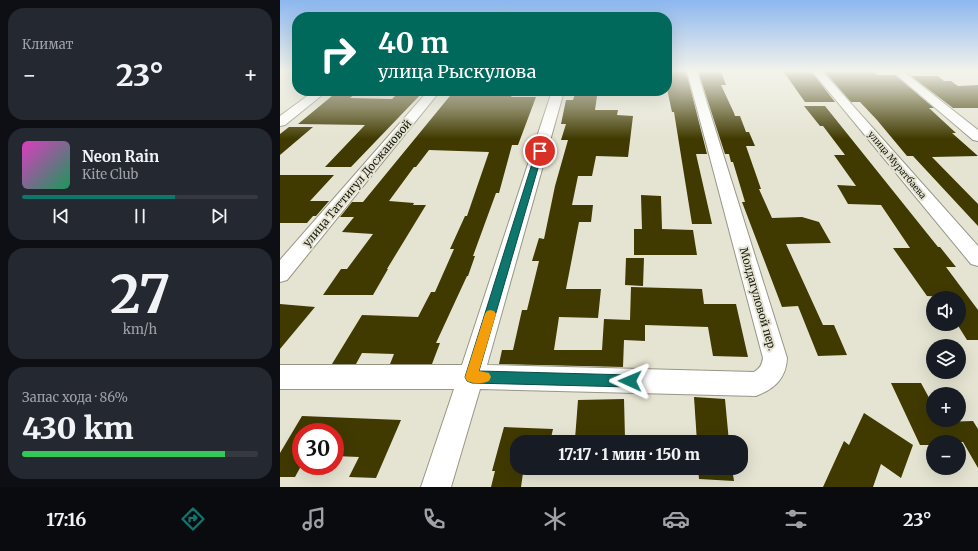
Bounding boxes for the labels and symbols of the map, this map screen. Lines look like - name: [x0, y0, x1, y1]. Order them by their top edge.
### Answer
- street label: улица Таттигул Досжановой: [300, 116, 415, 250]
- street label: улица Муратбаева: [866, 129, 929, 201]
- pin: [523, 134, 557, 168]
- street label: Молдагуловой пер.: [737, 246, 779, 352]
- position arrow: [609, 360, 651, 402]
- speed limit sign: 30: [292, 423, 344, 475]

